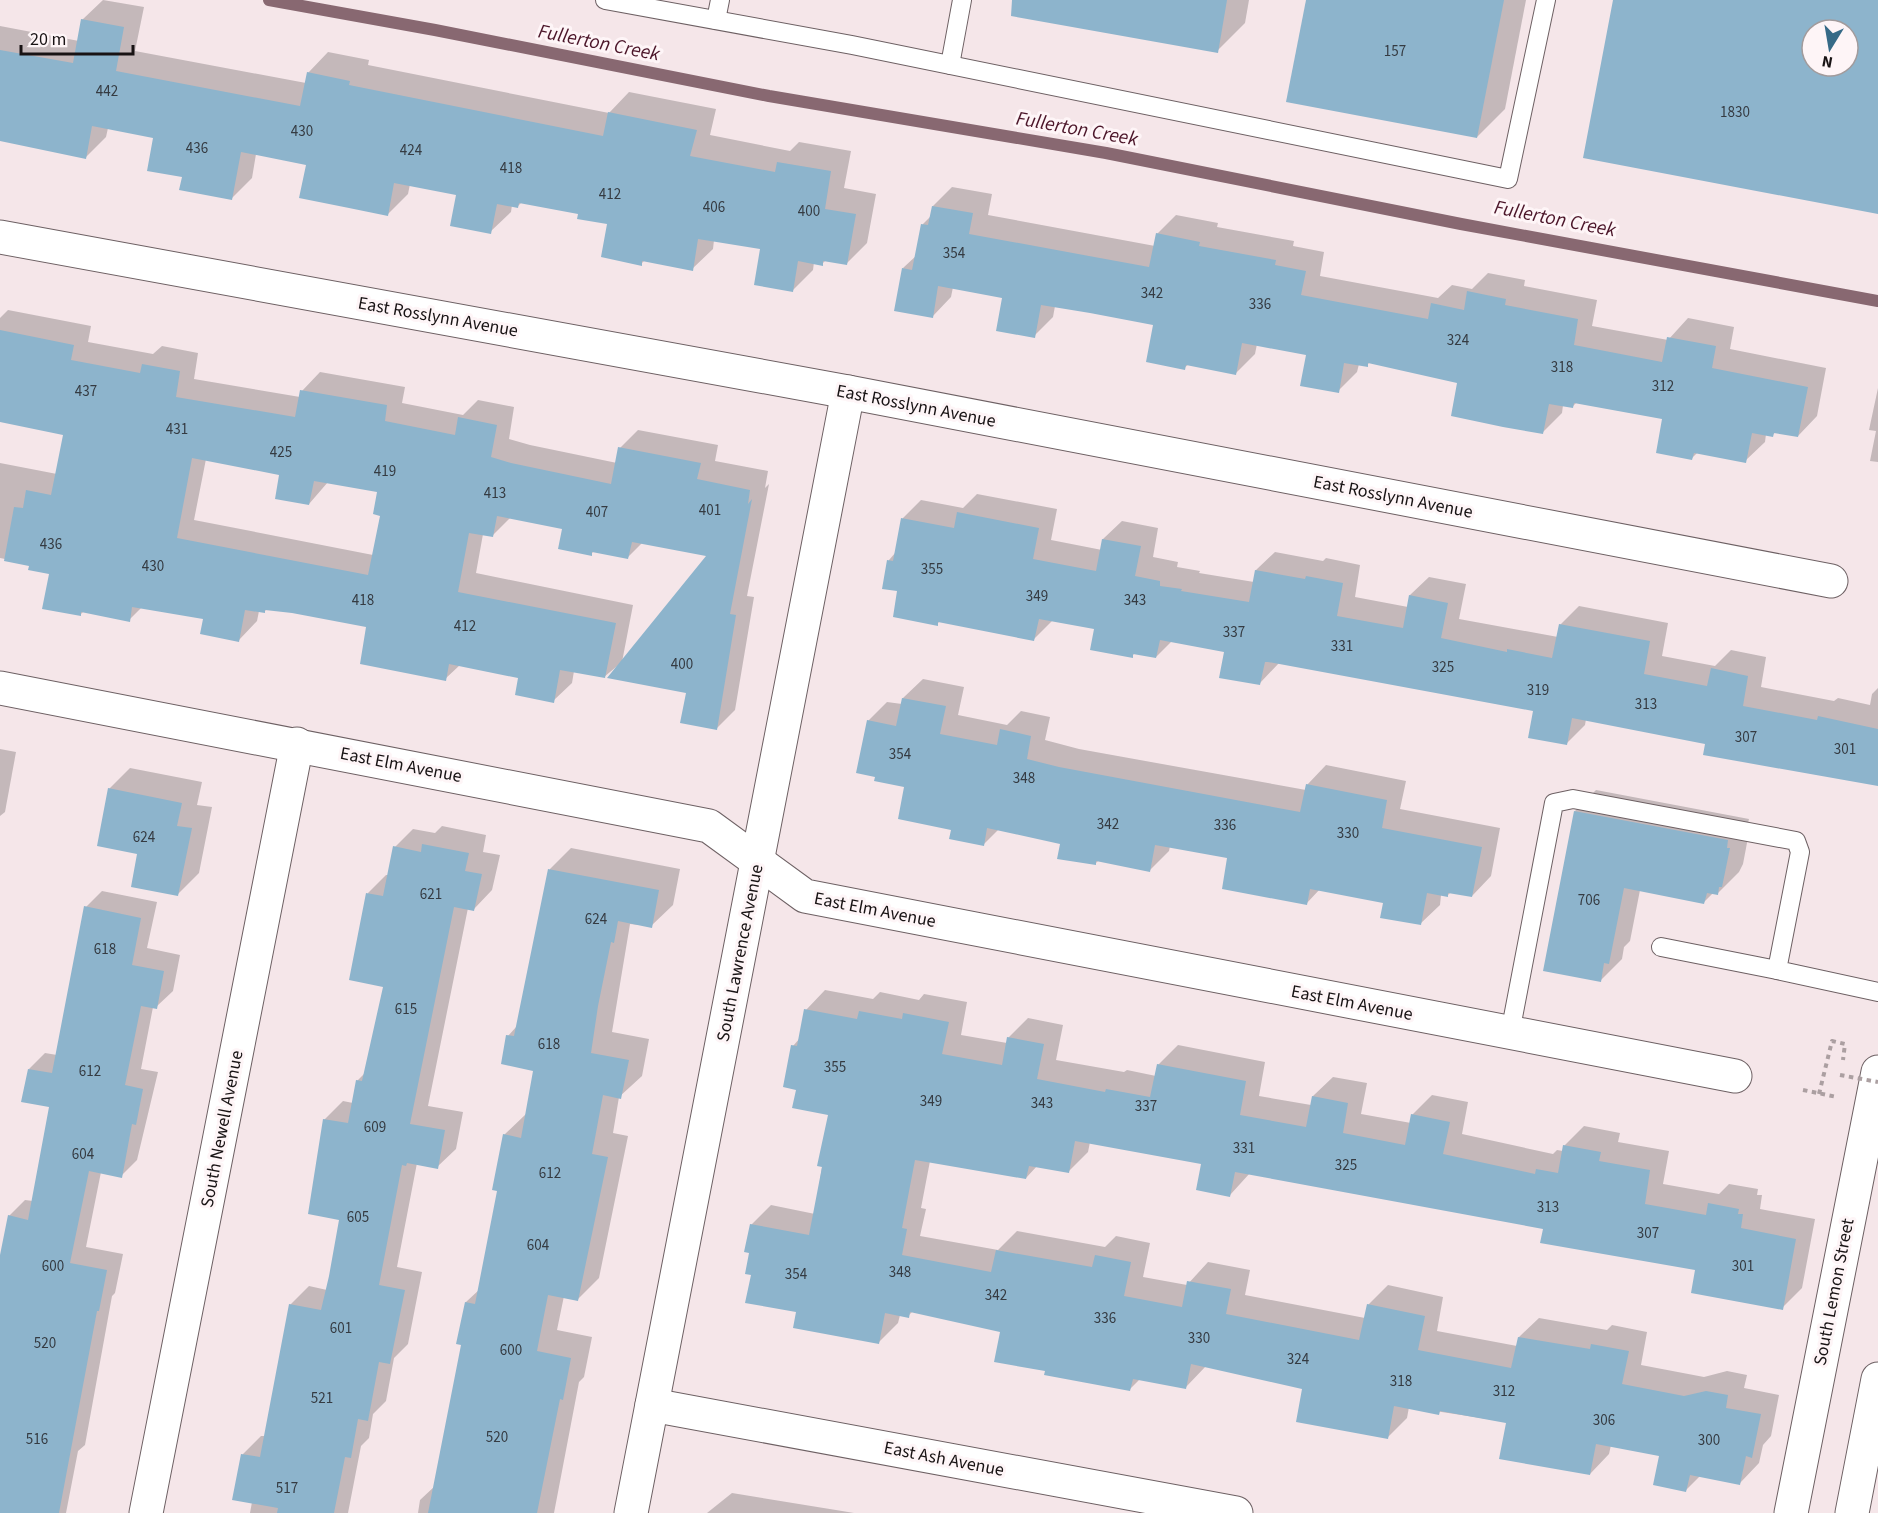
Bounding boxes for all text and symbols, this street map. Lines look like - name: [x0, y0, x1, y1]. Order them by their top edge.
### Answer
- water label: Fullerton Creek: [536, 17, 663, 69]
- scale bar: [21, 18, 134, 56]
- north arrow: [1800, 18, 1860, 78]
- text: 20 m: [30, 27, 66, 52]
- house number: 157: [1384, 41, 1406, 62]
- text: N: [1820, 50, 1835, 74]
- house number: 442: [96, 81, 118, 102]
- house number: 1830: [1720, 102, 1750, 123]
- water label: Fullerton Creek: [1014, 105, 1141, 154]
- house number: 430: [291, 121, 313, 142]
- house number: 436: [186, 138, 208, 159]
- house number: 424: [400, 140, 423, 161]
- house number: 418: [500, 158, 522, 179]
- house number: 412: [599, 184, 621, 205]
- water label: Fullerton Creek: [1492, 193, 1619, 245]
- house number: 406: [703, 197, 725, 218]
- house number: 400: [798, 201, 820, 222]
- house number: 354: [943, 243, 966, 264]
- house number: 342: [1141, 283, 1163, 304]
- street label: East Rosslynn Avenue: [356, 291, 520, 343]
- house number: 336: [1249, 294, 1271, 315]
- house number: 324: [1447, 330, 1470, 351]
- house number: 318: [1551, 357, 1573, 378]
- house number: 312: [1652, 376, 1674, 397]
- street label: East Rosslynn Avenue: [834, 378, 998, 434]
- house number: 437: [75, 381, 97, 402]
- house number: 431: [166, 419, 188, 440]
- house number: 425: [270, 442, 292, 463]
- house number: 419: [374, 461, 396, 482]
- street label: East Rosslynn Avenue: [1311, 469, 1475, 525]
- house number: 413: [484, 483, 506, 504]
- house number: 401: [699, 500, 721, 521]
- house number: 407: [586, 502, 608, 523]
- house number: 436: [40, 534, 62, 555]
- house number: 430: [142, 556, 164, 577]
- house number: 355: [921, 559, 943, 580]
- house number: 349: [1026, 586, 1048, 607]
- house number: 418: [352, 590, 374, 611]
- house number: 343: [1124, 590, 1146, 611]
- house number: 412: [454, 616, 476, 637]
- house number: 337: [1223, 622, 1245, 643]
- house number: 331: [1331, 636, 1353, 657]
- house number: 400: [671, 654, 693, 675]
- house number: 325: [1432, 657, 1454, 678]
- house number: 319: [1527, 680, 1549, 701]
- house number: 313: [1635, 694, 1657, 715]
- house number: 307: [1735, 727, 1757, 748]
- house number: 301: [1834, 739, 1856, 760]
- street label: East Elm Avenue: [338, 741, 464, 789]
- house number: 354: [889, 744, 912, 765]
- house number: 348: [1013, 768, 1035, 789]
- house number: 342: [1097, 814, 1119, 835]
- house number: 336: [1214, 815, 1236, 836]
- house number: 330: [1337, 823, 1359, 844]
- house number: 624: [133, 827, 156, 848]
- street label: South Lawrence Avenue: [711, 862, 769, 1044]
- house number: 621: [420, 884, 442, 905]
- street label: East Elm Avenue: [812, 886, 938, 934]
- house number: 706: [1578, 890, 1600, 911]
- house number: 624: [585, 909, 608, 930]
- house number: 618: [94, 939, 116, 960]
- street label: East Elm Avenue: [1289, 979, 1415, 1027]
- house number: 615: [395, 999, 417, 1020]
- house number: 618: [538, 1034, 560, 1055]
- street label: South Newell Avenue: [195, 1048, 249, 1210]
- house number: 355: [824, 1057, 846, 1078]
- house number: 612: [79, 1061, 101, 1082]
- house number: 349: [920, 1091, 942, 1112]
- house number: 343: [1031, 1093, 1053, 1114]
- house number: 337: [1135, 1096, 1157, 1117]
- house number: 609: [364, 1117, 386, 1138]
- house number: 331: [1233, 1138, 1255, 1159]
- house number: 604: [72, 1144, 95, 1165]
- house number: 325: [1335, 1155, 1357, 1176]
- house number: 612: [539, 1163, 561, 1184]
- house number: 313: [1537, 1197, 1559, 1218]
- house number: 605: [347, 1207, 369, 1228]
- street label: South Lemon Street: [1807, 1216, 1861, 1368]
- house number: 307: [1637, 1223, 1659, 1244]
- house number: 604: [527, 1235, 550, 1256]
- house number: 600: [42, 1256, 64, 1277]
- house number: 301: [1732, 1256, 1754, 1277]
- house number: 348: [889, 1262, 911, 1283]
- house number: 354: [785, 1264, 808, 1285]
- house number: 342: [985, 1285, 1007, 1306]
- house number: 336: [1094, 1308, 1116, 1329]
- house number: 601: [330, 1318, 352, 1339]
- house number: 330: [1188, 1328, 1210, 1349]
- house number: 520: [34, 1333, 56, 1354]
- house number: 600: [500, 1340, 522, 1361]
- house number: 324: [1287, 1349, 1310, 1370]
- house number: 318: [1390, 1371, 1412, 1392]
- house number: 312: [1493, 1381, 1515, 1402]
- house number: 521: [311, 1388, 333, 1409]
- house number: 306: [1593, 1410, 1615, 1431]
- house number: 520: [486, 1427, 508, 1448]
- house number: 516: [26, 1429, 48, 1450]
- house number: 300: [1698, 1430, 1720, 1451]
- street label: East Ash Avenue: [882, 1435, 1006, 1483]
- house number: 517: [276, 1478, 298, 1499]

